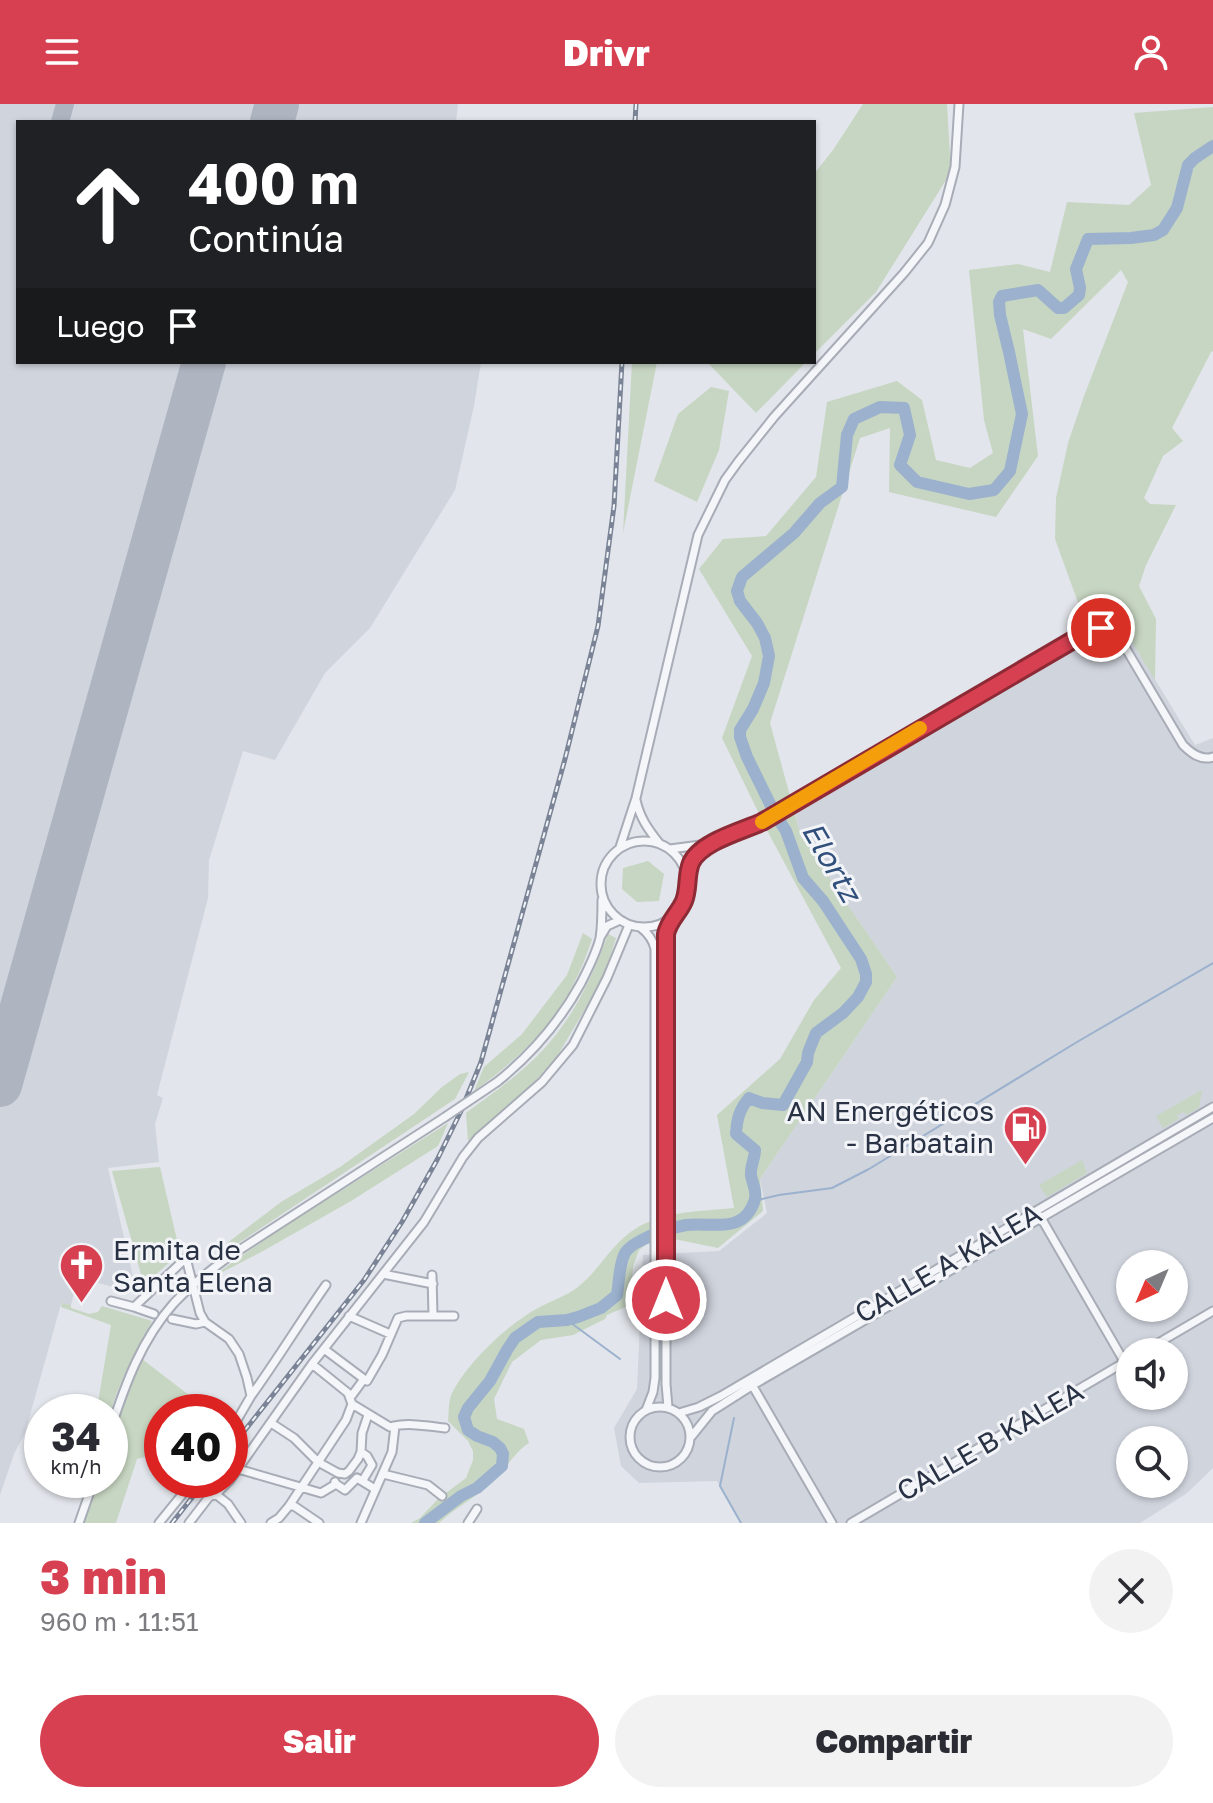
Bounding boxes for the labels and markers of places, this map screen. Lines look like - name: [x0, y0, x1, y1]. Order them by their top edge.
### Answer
- pin: [1067, 594, 1135, 662]
- place label: AN Energéticos - Barbatain: [787, 1094, 994, 1159]
- fuel station icon: AN Energéticos - Barbatain: [1001, 1103, 1049, 1166]
- place label: Ermita de Santa Elena: [113, 1233, 273, 1298]
- church icon: Ermita de Santa Elena: [58, 1242, 106, 1305]

